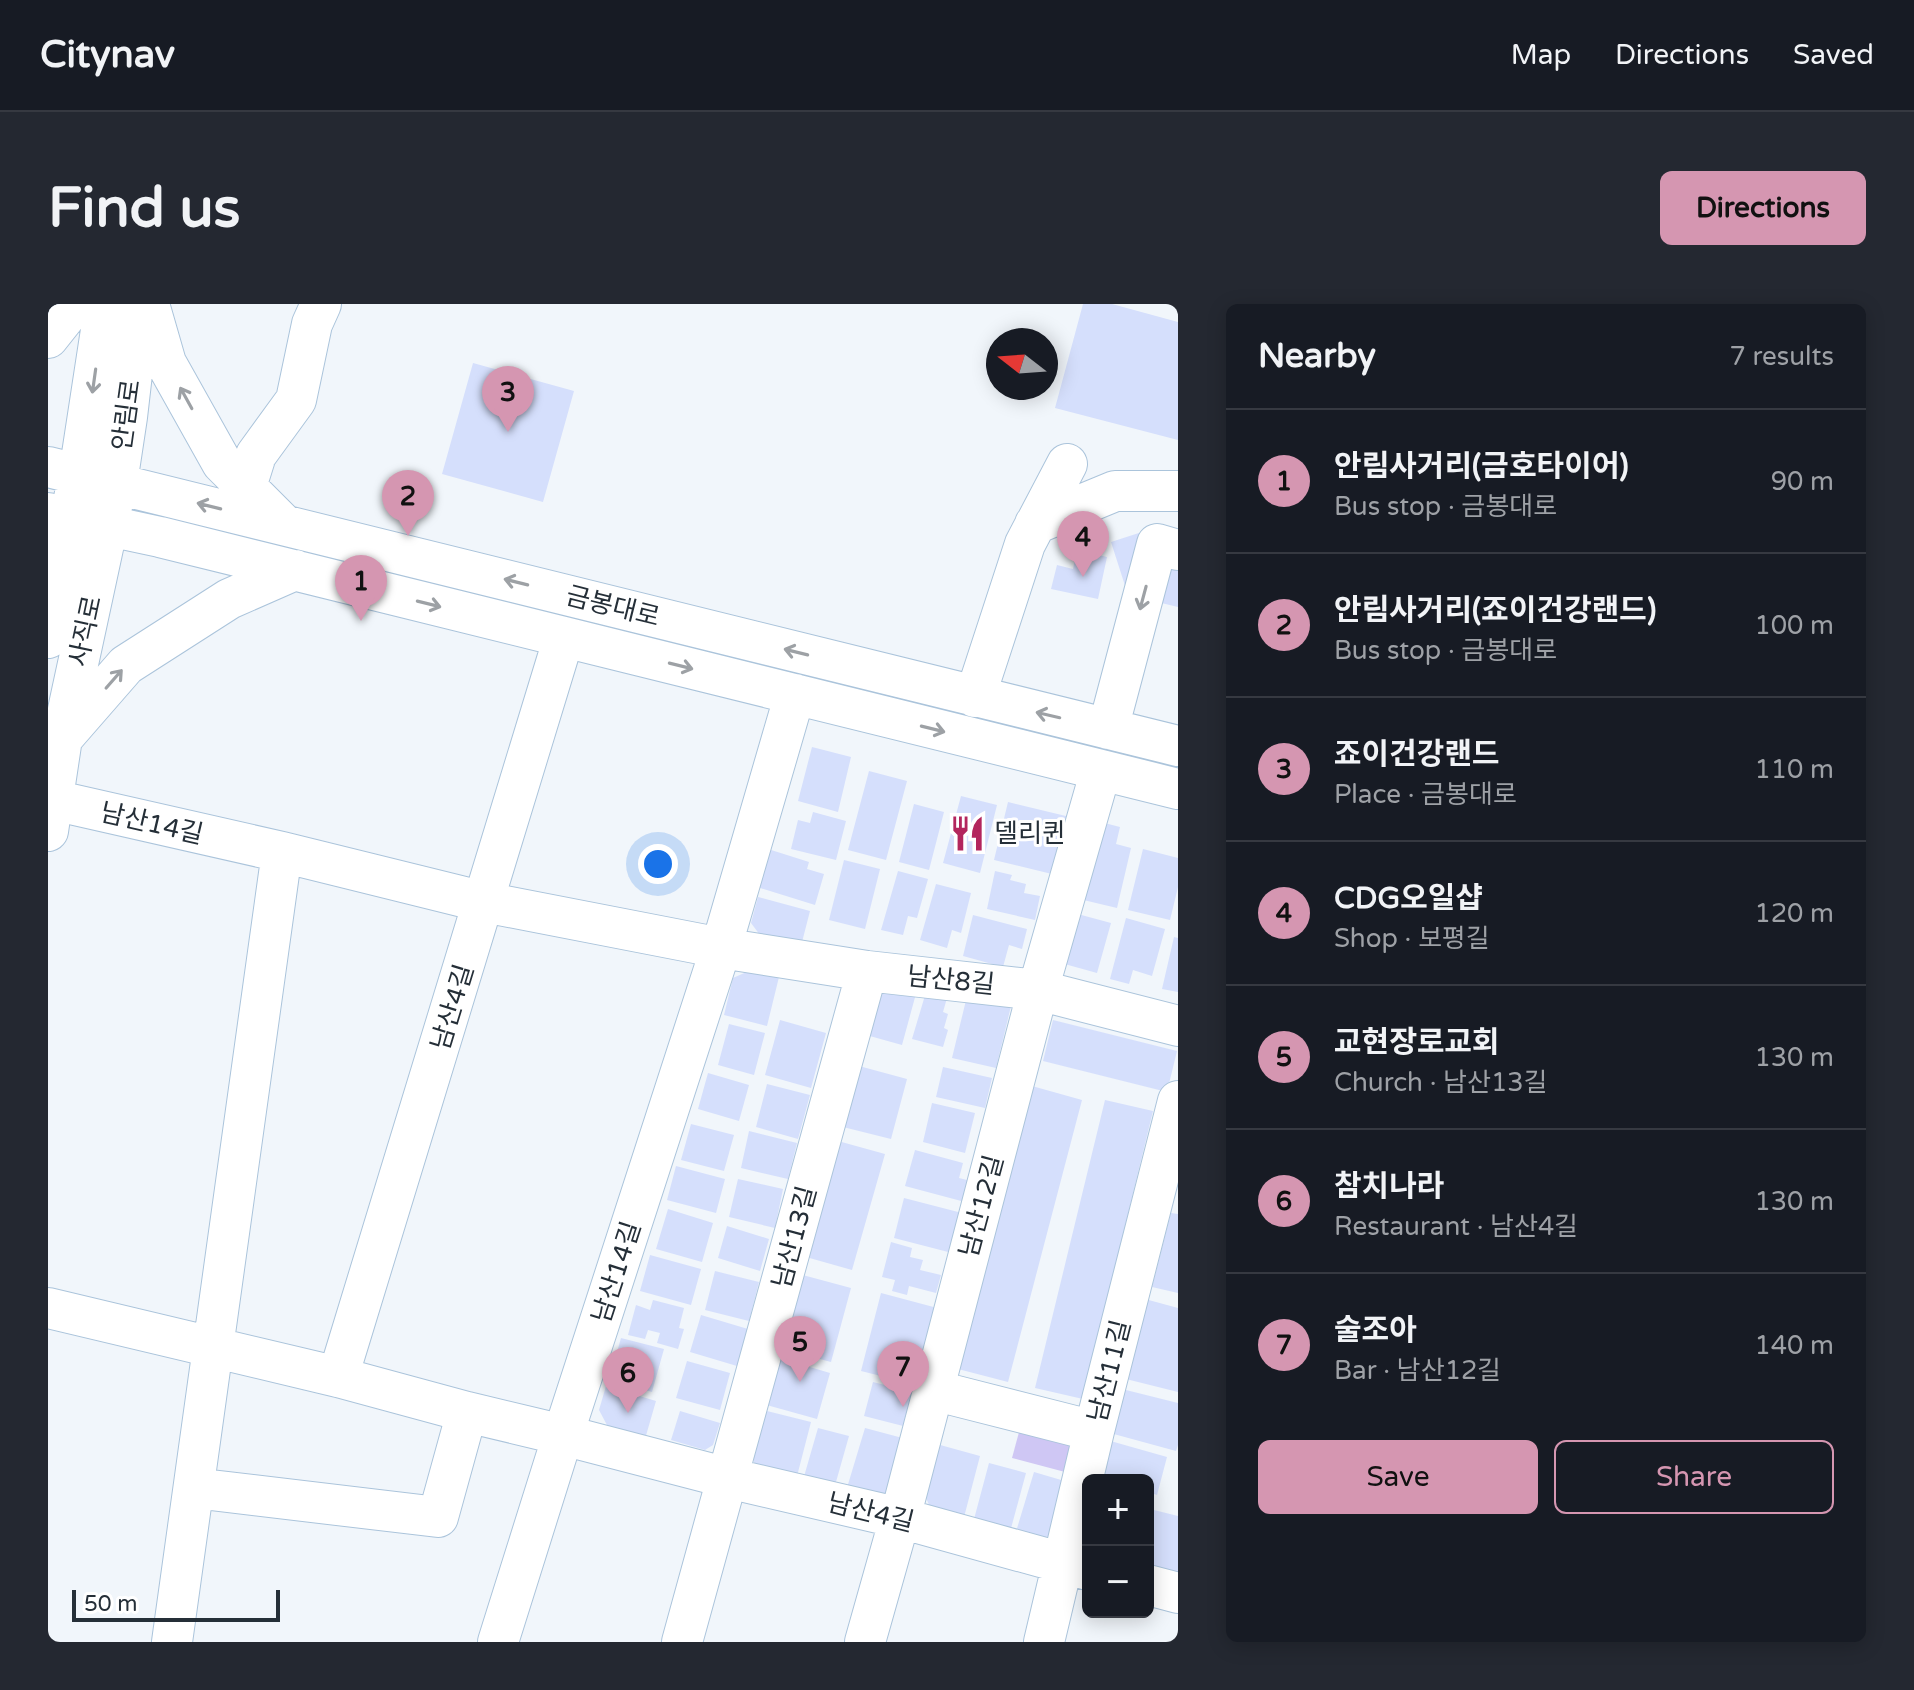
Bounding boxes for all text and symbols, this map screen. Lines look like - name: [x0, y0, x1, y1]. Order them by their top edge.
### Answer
- text: Citynav: [40, 32, 175, 78]
- text: Map: [1511, 38, 1571, 72]
- text: Directions: [1615, 38, 1749, 72]
- text: Saved: [1793, 38, 1874, 72]
- button: Directions: [1660, 171, 1866, 245]
- text: Find us: [48, 175, 240, 242]
- north arrow: [986, 328, 1058, 400]
- text: Nearby: [1258, 336, 1376, 377]
- text: 7 results: [1729, 341, 1834, 372]
- pin: 3: [482, 366, 534, 432]
- one-way arrow: [86, 368, 101, 393]
- street label: 안림로: [106, 377, 147, 453]
- one-way arrow: [177, 387, 193, 410]
- text: 안림사거리(금호타이어): [1334, 448, 1629, 485]
- text: 1: [1276, 466, 1292, 497]
- text: 90 m: [1771, 466, 1834, 497]
- pin: 2: [382, 470, 434, 536]
- text: Bus stop · 금봉대로: [1334, 491, 1557, 522]
- one-way arrow: [197, 498, 223, 513]
- pin: 4: [1057, 511, 1109, 577]
- pin: 1: [335, 555, 387, 621]
- one-way arrow: [504, 574, 529, 589]
- street label: 금봉대로: [563, 580, 663, 633]
- one-way arrow: [1134, 585, 1149, 611]
- text: 안림사거리(죠이건강랜드): [1334, 592, 1656, 629]
- street label: 사직로: [63, 593, 108, 669]
- one-way arrow: [415, 597, 441, 612]
- text: 2: [1276, 610, 1292, 641]
- text: 100 m: [1754, 610, 1834, 641]
- text: Bus stop · 금봉대로: [1334, 635, 1557, 666]
- one-way arrow: [783, 643, 809, 658]
- one-way arrow: [667, 660, 693, 675]
- one-way arrow: [104, 670, 122, 690]
- one-way arrow: [1035, 707, 1061, 722]
- one-way arrow: [920, 722, 946, 737]
- text: 죠이건강랜드: [1334, 736, 1500, 773]
- text: 3: [1276, 754, 1292, 785]
- text: 110 m: [1754, 754, 1834, 785]
- text: Place · 금봉대로: [1334, 779, 1517, 810]
- street label: 남산14길: [98, 797, 206, 850]
- restaurant icon: 델리퀸: [949, 814, 987, 852]
- place label: 델리퀸: [994, 818, 1066, 849]
- your location: [638, 844, 678, 884]
- text: CDG오일샵: [1334, 880, 1483, 917]
- text: 4: [1276, 898, 1292, 929]
- text: 120 m: [1754, 898, 1834, 929]
- text: Shop · 보평길: [1334, 923, 1490, 954]
- street label: 남산4길: [425, 960, 480, 1054]
- street label: 남산8길: [906, 960, 996, 1001]
- text: 교현장로교회: [1334, 1024, 1500, 1061]
- text: 5: [1276, 1042, 1292, 1073]
- text: 130 m: [1754, 1042, 1834, 1073]
- text: Church · 남산13길: [1334, 1067, 1548, 1098]
- street label: 남산12길: [953, 1152, 1010, 1261]
- text: 참치나라: [1334, 1168, 1444, 1205]
- street label: 남산13길: [766, 1183, 823, 1292]
- text: 6: [1276, 1186, 1292, 1217]
- text: 130 m: [1754, 1186, 1834, 1217]
- text: Restaurant · 남산4길: [1334, 1211, 1578, 1242]
- street label: 남산14길: [586, 1218, 647, 1327]
- text: 술조아: [1334, 1312, 1417, 1349]
- pin: 5: [774, 1316, 826, 1382]
- street label: 남산11길: [1082, 1317, 1137, 1426]
- text: 7: [1276, 1330, 1292, 1361]
- text: 140 m: [1754, 1330, 1834, 1361]
- pin: 7: [877, 1341, 929, 1407]
- pin: 6: [602, 1347, 654, 1413]
- text: Bar · 남산12길: [1334, 1355, 1501, 1386]
- button: Save: [1258, 1440, 1538, 1514]
- button: Share: [1554, 1440, 1834, 1514]
- map controls: [1082, 1474, 1154, 1618]
- button: +: [1082, 1474, 1154, 1546]
- street label: 남산4길: [824, 1487, 917, 1538]
- button: −: [1082, 1546, 1154, 1618]
- scale bar: [72, 1586, 280, 1622]
- text: 50 m: [84, 1591, 138, 1617]

